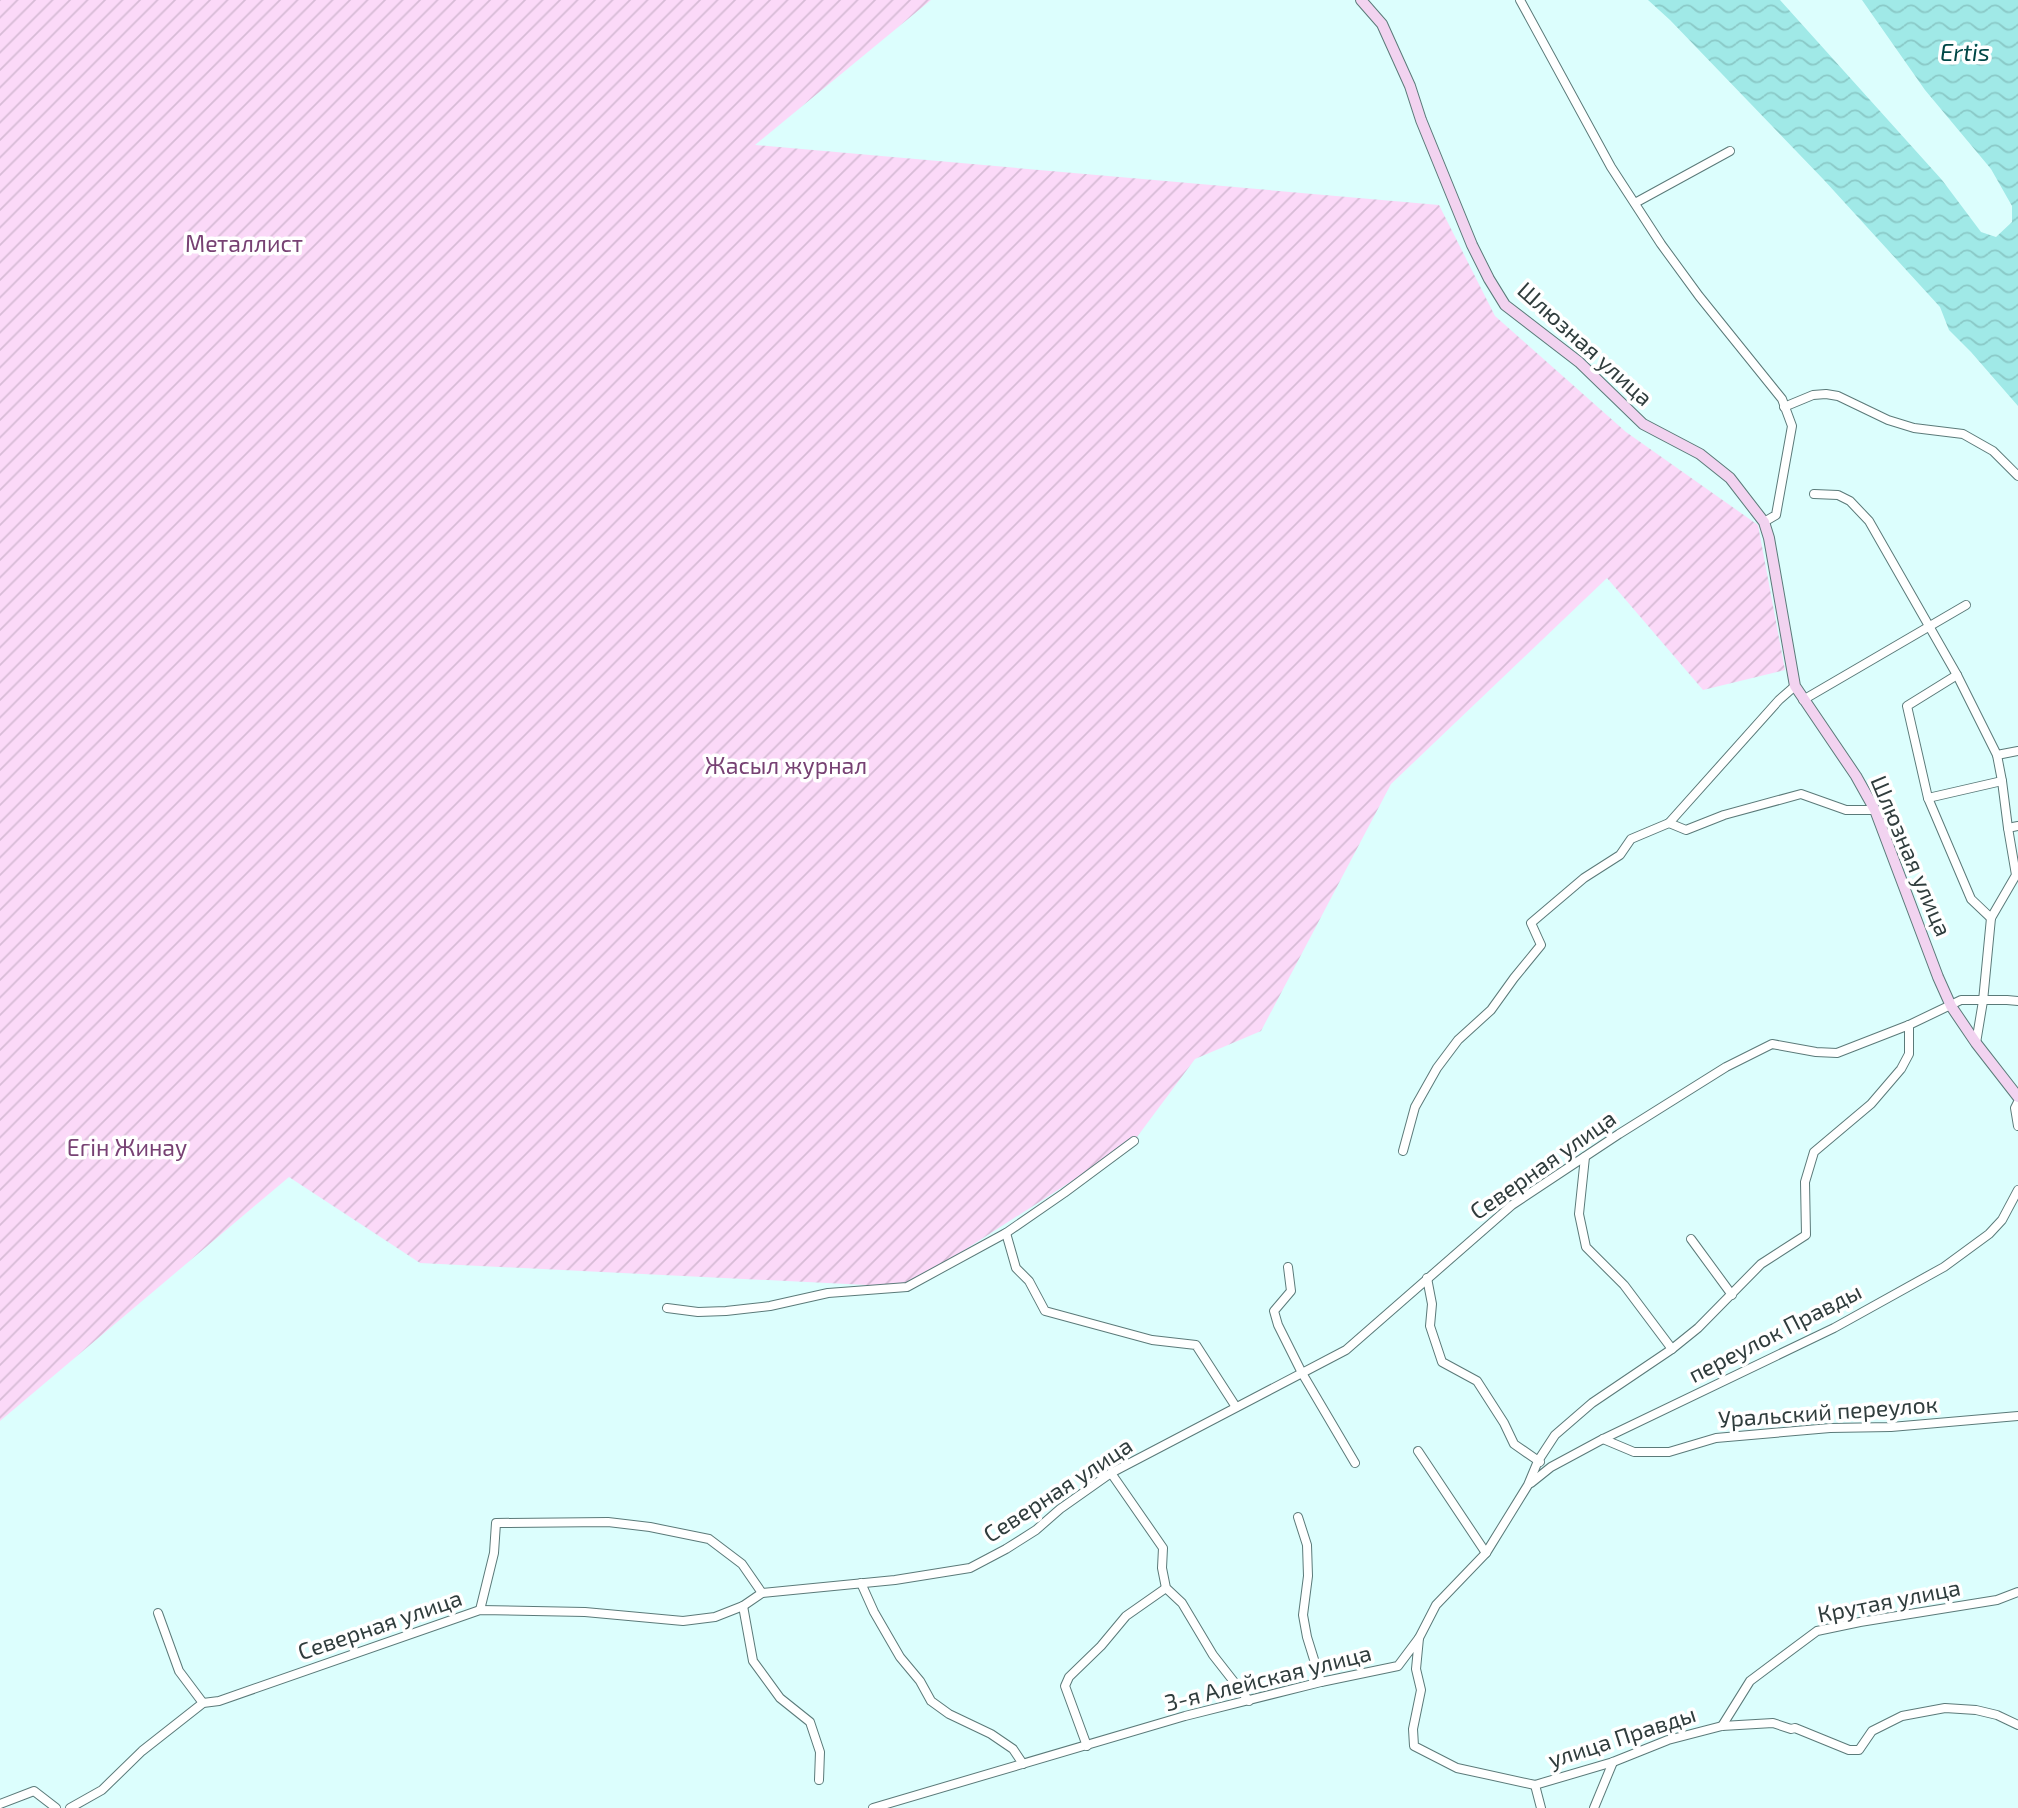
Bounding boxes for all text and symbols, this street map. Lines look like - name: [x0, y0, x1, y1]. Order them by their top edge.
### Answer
- water label: Ertis: [1940, 37, 1990, 66]
- park label: Металлист: [185, 229, 303, 257]
- street label: Шлюзная улица: [1512, 275, 1659, 412]
- park label: Жасыл журнал: [705, 751, 867, 780]
- street label: Шлюзная улица: [1865, 771, 1958, 941]
- street label: Северная улица: [1464, 1103, 1621, 1226]
- park label: Егін Жинау: [67, 1133, 187, 1162]
- street label: переулок Правды: [1683, 1276, 1866, 1389]
- street label: Уральский переулок: [1717, 1389, 1939, 1434]
- street label: Северная улица: [978, 1431, 1138, 1549]
- street label: Крутая улица: [1815, 1572, 1963, 1629]
- street label: Северная улица: [294, 1583, 466, 1666]
- street label: 3-я Алейская улица: [1161, 1638, 1374, 1717]
- street label: улица Правды: [1544, 1699, 1699, 1774]

